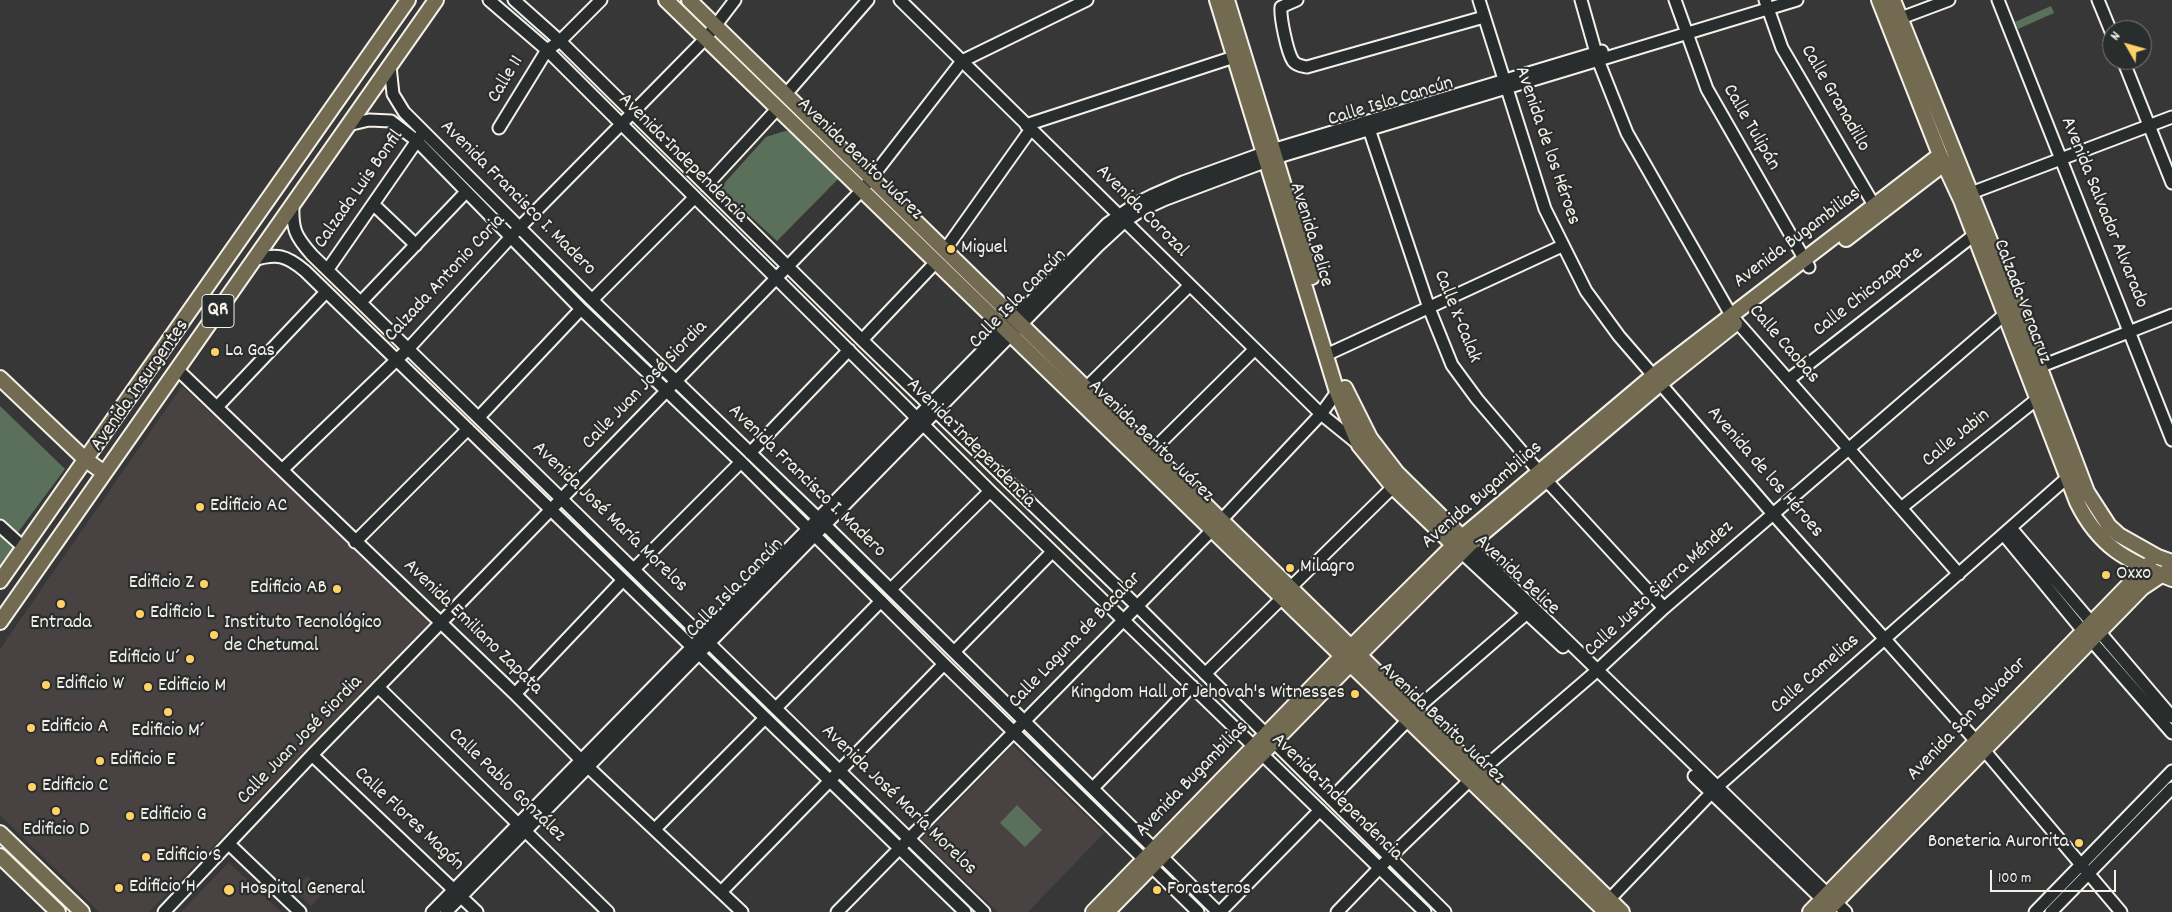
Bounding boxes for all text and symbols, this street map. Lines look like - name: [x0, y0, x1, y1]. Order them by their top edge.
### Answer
- north arrow: [2102, 20, 2152, 70]
- text: N: [2106, 28, 2126, 45]
- street label: Calle Granadillo: [1794, 41, 1874, 157]
- street label: Calle 11: [484, 52, 530, 108]
- street label: Avenida de los Héroes: [1508, 64, 1584, 228]
- street label: Calle Isla Cancún: [1325, 73, 1457, 133]
- street label: Calle Tulipán: [1716, 81, 1784, 175]
- street label: Avenida Independencia: [612, 89, 752, 229]
- street label: Avenida Benito Juárez: [791, 94, 927, 226]
- street label: Avenida Salvador Alvarado: [2054, 114, 2152, 312]
- street label: Avenida Francisco I. Madero: [434, 116, 600, 282]
- street label: Calzada Luis Bonfil: [310, 126, 410, 254]
- street label: Avenida Corozal: [1090, 161, 1192, 263]
- street label: Avenida Belice: [1283, 180, 1337, 290]
- street label: Avenida Bugambilias: [1730, 183, 1866, 295]
- street label: Calzada Antonio Coria: [380, 210, 512, 348]
- street label: Calzada Veracruz: [1986, 236, 2056, 368]
- place label: Miguel: [961, 237, 1007, 261]
- marker: Miguel: [945, 243, 957, 255]
- street label: Calle Chicozapote: [1809, 243, 1929, 343]
- street label: Calle Isla Cancún: [965, 245, 1073, 355]
- street label: Calle X-Calak: [1427, 267, 1485, 367]
- road number: QR: [202, 294, 234, 328]
- street label: Calle Caobas: [1742, 301, 1824, 389]
- street label: Avenida Insurgentes: [87, 315, 195, 457]
- street label: Calle Juan José Siordia: [578, 316, 714, 456]
- place label: La Gas: [225, 340, 275, 364]
- marker: La Gas: [209, 346, 221, 358]
- street label: Avenida Independencia: [900, 374, 1040, 514]
- street label: Avenida Benito Juárez: [1082, 376, 1218, 508]
- street label: Avenida Francisco I. Madero: [722, 400, 890, 564]
- street label: Avenida de los Héroes: [1700, 402, 1828, 544]
- street label: Calle Jabin: [1918, 404, 1996, 474]
- street label: Avenida José María Morelos: [526, 437, 692, 599]
- street label: Avenida Bugambilias: [1417, 437, 1549, 555]
- place label: Edificio AC: [210, 495, 287, 519]
- marker: Edificio AC: [194, 501, 206, 513]
- street label: Calle Justo Sierra Méndez: [1580, 517, 1740, 663]
- street label: Avenida Belice: [1468, 530, 1564, 622]
- street label: Calle Isla Cancún: [682, 534, 790, 644]
- street label: Avenida Emiliano Zapata: [397, 555, 547, 701]
- place label: Milagro: [1300, 556, 1355, 580]
- marker: Milagro: [1284, 562, 1296, 574]
- place label: Oxxo: [2116, 563, 2151, 587]
- street label: Calle Laguna de Bacalar: [1005, 568, 1147, 714]
- marker: Oxxo: [2100, 569, 2112, 581]
- place label: Edificio Z: [129, 572, 194, 596]
- place label: Edificio AB: [250, 577, 327, 601]
- marker: Edificio Z: [198, 578, 210, 590]
- marker: Edificio AB: [331, 583, 343, 595]
- marker: Entrada: [55, 598, 67, 610]
- place label: Edificio L: [150, 602, 215, 626]
- marker: Edificio L: [134, 608, 146, 620]
- place label: Entrada: [30, 612, 92, 636]
- place label: Instituto Tecnológico de Chetumal: [224, 612, 382, 659]
- marker: Instituto Tecnológico de Chetumal: [208, 629, 220, 641]
- street label: Calle Camelias: [1767, 630, 1865, 720]
- place label: Edificio U´: [109, 647, 180, 671]
- marker: Edificio U´: [184, 653, 196, 665]
- street label: Avenida San Salvador: [1903, 653, 2033, 787]
- street label: Avenida Benito Juárez: [1373, 658, 1509, 790]
- street label: Calle Juan José Siordia: [233, 671, 369, 811]
- place label: Edificio W: [56, 673, 124, 697]
- place label: Edificio M: [158, 675, 226, 699]
- marker: Edificio W: [40, 679, 52, 691]
- marker: Edificio M: [142, 681, 154, 693]
- place label: Kingdom Hall of Jehovah's Witnesses: [1071, 682, 1345, 706]
- marker: Kingdom Hall of Jehovah's Witnesses: [1349, 688, 1361, 700]
- marker: Edificio M´: [162, 706, 174, 718]
- place label: Edificio A: [41, 716, 108, 740]
- street label: Avenida Bugambilias: [1131, 717, 1255, 843]
- place label: Edificio M´: [131, 720, 205, 744]
- street label: Avenida José María Morelos: [815, 720, 981, 882]
- marker: Edificio A: [25, 722, 37, 734]
- street label: Calle Pablo González: [442, 724, 570, 848]
- street label: Avenida Independencia: [1265, 729, 1407, 867]
- place label: Edificio E: [110, 749, 176, 773]
- marker: Edificio E: [94, 755, 106, 767]
- street label: Calle Flores Magón: [348, 763, 468, 877]
- place label: Edificio C: [42, 775, 108, 799]
- marker: Edificio C: [26, 781, 38, 793]
- place label: Edificio G: [140, 804, 207, 828]
- marker: Edificio D: [50, 805, 62, 817]
- marker: Edificio G: [124, 810, 136, 822]
- place label: Edificio D: [23, 819, 89, 843]
- place label: Boneteria Aurorita: [1928, 831, 2069, 855]
- marker: Boneteria Aurorita: [2073, 837, 2085, 849]
- place label: Edificio S: [156, 845, 221, 869]
- marker: Edificio S: [140, 851, 152, 863]
- scale bar: [1992, 860, 2118, 892]
- text: 100 m: [1998, 868, 2031, 890]
- place label: Edificio H: [129, 876, 196, 900]
- place label: Hospital General: [240, 878, 365, 902]
- place label: Forasteros: [1167, 878, 1251, 902]
- marker: Edificio H: [113, 882, 125, 894]
- marker: Hospital General: [222, 883, 236, 897]
- marker: Forasteros: [1151, 884, 1163, 896]

